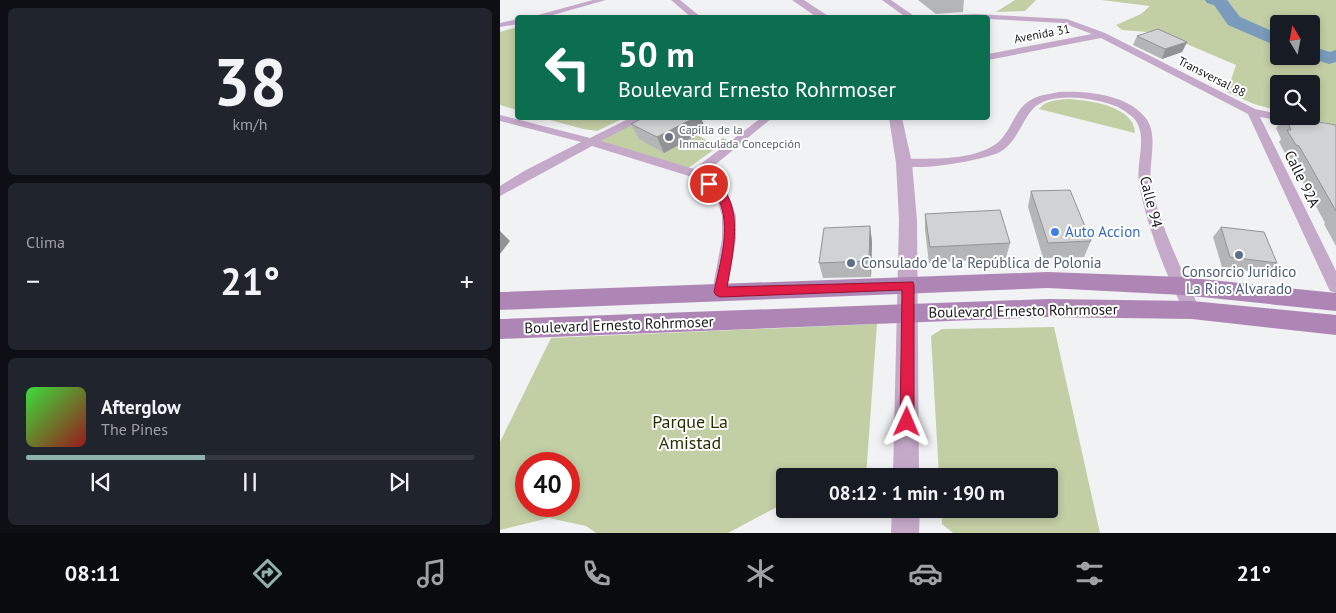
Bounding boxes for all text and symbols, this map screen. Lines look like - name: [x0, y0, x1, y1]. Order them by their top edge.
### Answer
- north arrow: [1270, 15, 1320, 65]
- map controls: [1270, 15, 1320, 125]
- street label: Avenida 31: [1013, 21, 1071, 46]
- text: 50 m: [618, 31, 695, 77]
- icon: left: [535, 35, 600, 100]
- text: 38: [213, 39, 287, 123]
- street label: Transversal 88: [1176, 53, 1248, 100]
- text: Boulevard Ernesto Rohrmoser: [618, 75, 896, 103]
- button: search: [1270, 75, 1320, 125]
- text: km/h: [232, 114, 268, 134]
- place label: Capilla de la Inmaculada Concepción: [679, 122, 800, 151]
- marker: Capilla de la Inmaculada Concepción: [663, 131, 675, 143]
- street label: Calle 92A: [1280, 147, 1325, 211]
- pin: [688, 163, 730, 205]
- icon: arrive: [695, 170, 723, 198]
- street label: Calle 94: [1136, 174, 1167, 230]
- place label: Auto Accion: [1065, 222, 1140, 241]
- marker: Auto Accion: [1049, 226, 1061, 238]
- text: Clima: [26, 232, 65, 252]
- marker: Consorcio Juridico La Rios Alvarado: [1233, 249, 1245, 261]
- place label: Consulado de la República de Polonia: [861, 253, 1102, 272]
- text: 21°: [220, 256, 280, 305]
- marker: Consulado de la República de Polonia: [845, 257, 857, 269]
- text: −: [26, 262, 40, 299]
- text: +: [460, 262, 474, 299]
- place label: Consorcio Juridico La Rios Alvarado: [1182, 262, 1296, 298]
- street label: Boulevard Ernesto Rohrmoser: [928, 299, 1118, 322]
- street label: Boulevard Ernesto Rohrmoser: [524, 312, 714, 337]
- text: Afterglow: [101, 395, 181, 419]
- position arrow: [880, 395, 932, 447]
- park label: Parque La Amistad: [652, 410, 728, 454]
- text: The Pines: [101, 419, 168, 439]
- speed limit sign: 40: [515, 452, 580, 517]
- icon: previous: [87, 468, 115, 496]
- icon: pause: [236, 468, 264, 496]
- icon: next: [385, 468, 413, 496]
- text: 08:12 · 1 min · 190 m: [829, 481, 1005, 505]
- icon: directions: [250, 556, 285, 591]
- icon: music: [414, 556, 449, 591]
- icon: phone: [579, 556, 614, 591]
- icon: climate: [743, 556, 778, 591]
- icon: car: [908, 556, 943, 591]
- icon: filters: [1072, 556, 1107, 591]
- text: 08:11: [65, 559, 121, 587]
- text: 21°: [1237, 559, 1271, 587]

